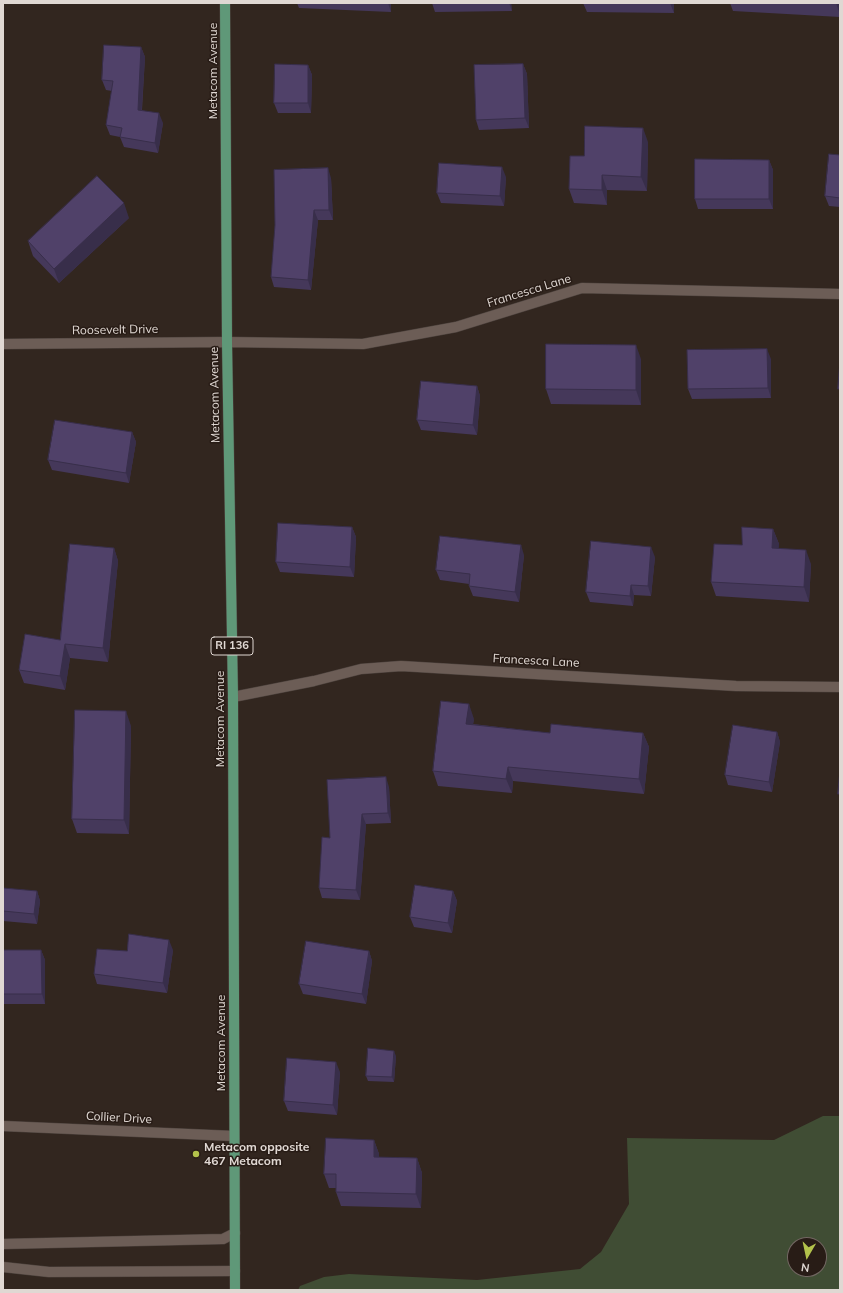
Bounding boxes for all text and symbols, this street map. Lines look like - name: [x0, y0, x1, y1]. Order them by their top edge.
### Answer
- street label: Metacom Avenue: [206, 23, 220, 119]
- street label: Francesca Lane: [485, 271, 573, 311]
- street label: Roosevelt Drive: [72, 322, 158, 338]
- street label: Metacom Avenue: [207, 347, 223, 443]
- road number: RI 136: [211, 637, 253, 655]
- street label: Francesca Lane: [492, 652, 580, 670]
- street label: Metacom Avenue: [213, 671, 227, 767]
- street label: Metacom Avenue: [214, 995, 228, 1091]
- street label: Collier Drive: [86, 1109, 152, 1127]
- place label: Metacom opposite 467 Metacom: [204, 1140, 309, 1168]
- marker: Metacom opposite 467 Metacom: [191, 1149, 201, 1159]
- north arrow: [787, 1237, 827, 1277]
- text: N: [800, 1260, 810, 1275]

